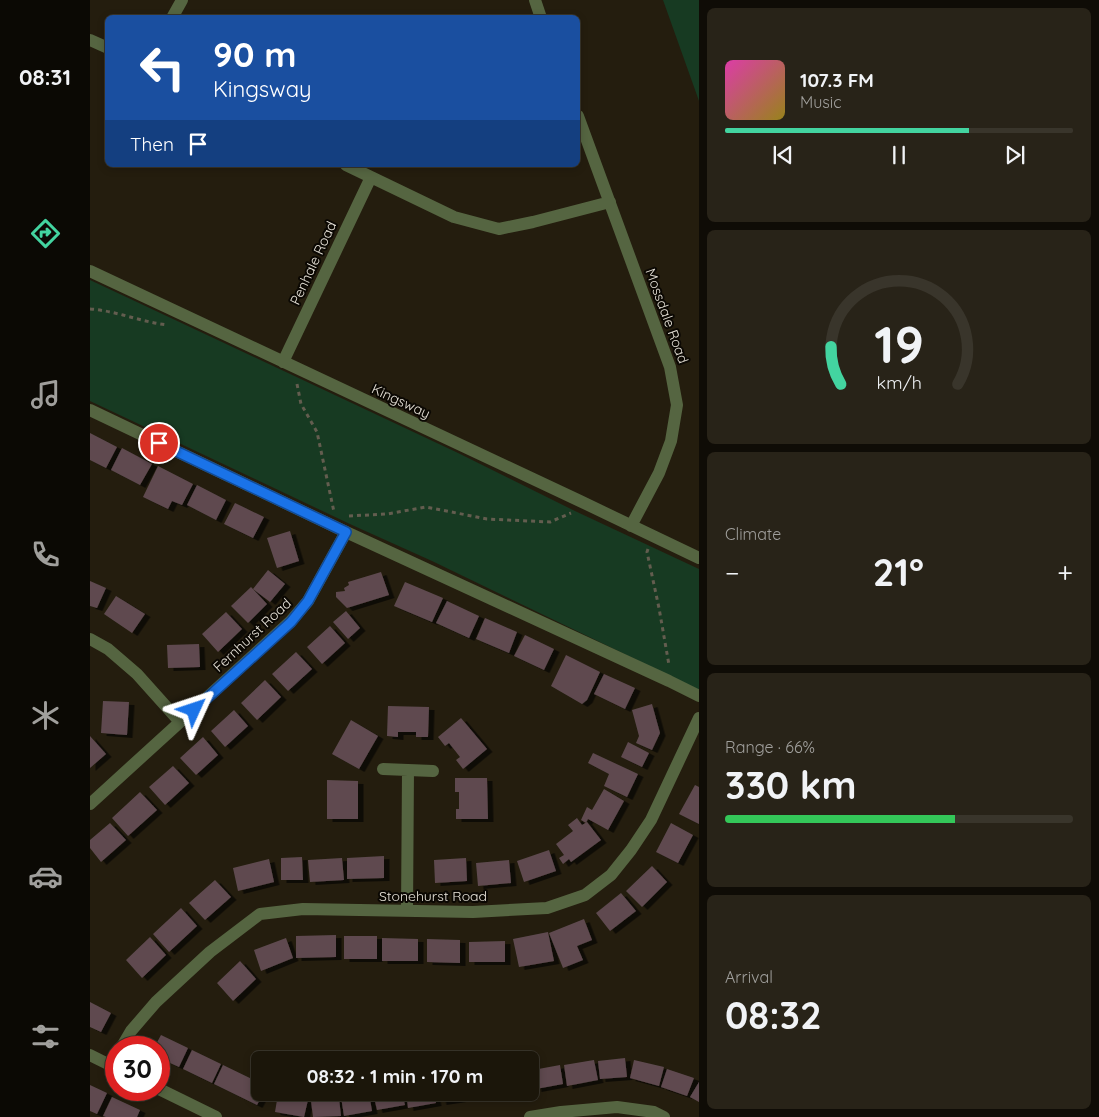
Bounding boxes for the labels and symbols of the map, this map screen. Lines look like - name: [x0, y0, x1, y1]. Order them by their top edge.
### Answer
- street label: Penhale Road: [286, 218, 340, 308]
- street label: Mossdale Road: [641, 266, 693, 366]
- street label: Kingsway: [369, 380, 433, 422]
- pin: [138, 422, 180, 464]
- street label: Fernhurst Road: [209, 594, 295, 676]
- position arrow: [167, 683, 219, 735]
- street label: Stonehurst Road: [379, 887, 487, 905]
- speed limit sign: 30: [105, 1036, 170, 1101]

